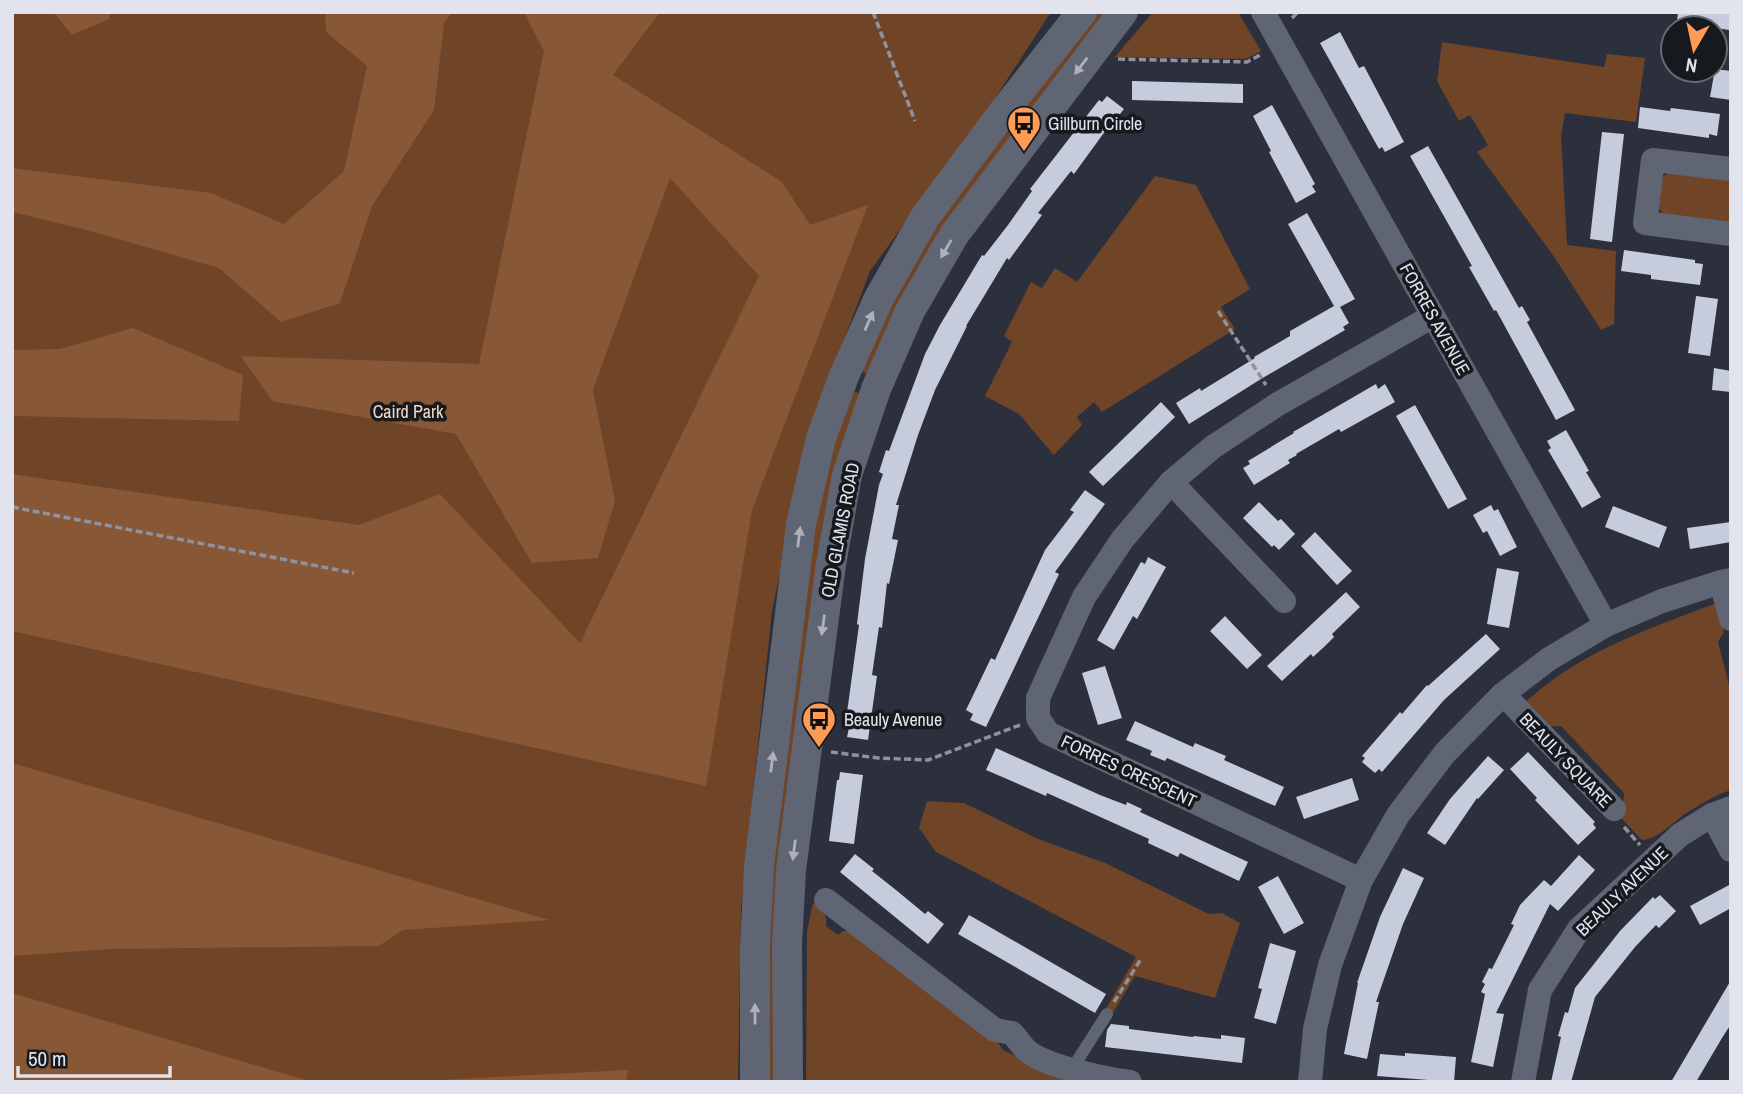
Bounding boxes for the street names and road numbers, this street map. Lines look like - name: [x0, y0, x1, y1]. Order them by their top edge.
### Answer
- street label: FORRES AVENUE: [1394, 259, 1476, 379]
- street label: OLD GLAMIS ROAD: [815, 460, 865, 600]
- street label: BEAULY SQUARE: [1514, 707, 1618, 813]
- street label: FORRES CRESCENT: [1057, 729, 1201, 813]
- street label: BEAULY AVENUE: [1570, 840, 1674, 942]

